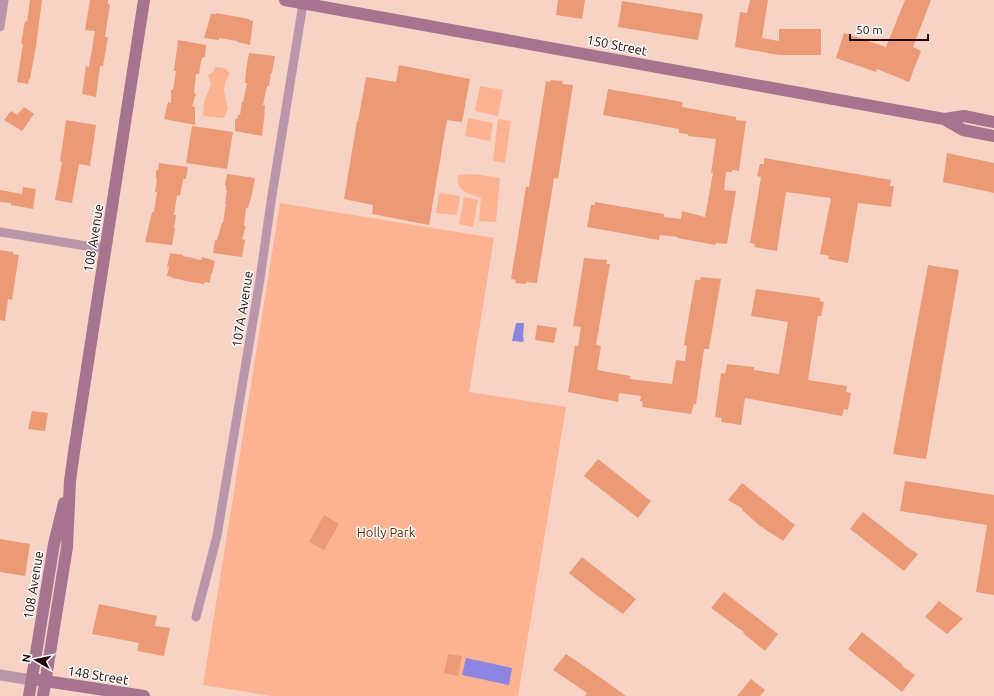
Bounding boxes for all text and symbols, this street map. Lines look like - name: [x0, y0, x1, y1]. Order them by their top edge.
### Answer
- scale bar: [850, 16, 928, 42]
- text: 50 m: [856, 23, 883, 36]
- street label: 150 Street: [586, 32, 648, 58]
- street label: 108 Avenue: [81, 203, 105, 273]
- street label: 107A Avenue: [229, 270, 255, 348]
- park label: Holly Park: [357, 525, 416, 539]
- street label: 108 Avenue: [21, 550, 45, 620]
- north arrow: [16, 640, 56, 680]
- text: N: [20, 653, 33, 663]
- street label: 148 Street: [67, 663, 129, 687]

